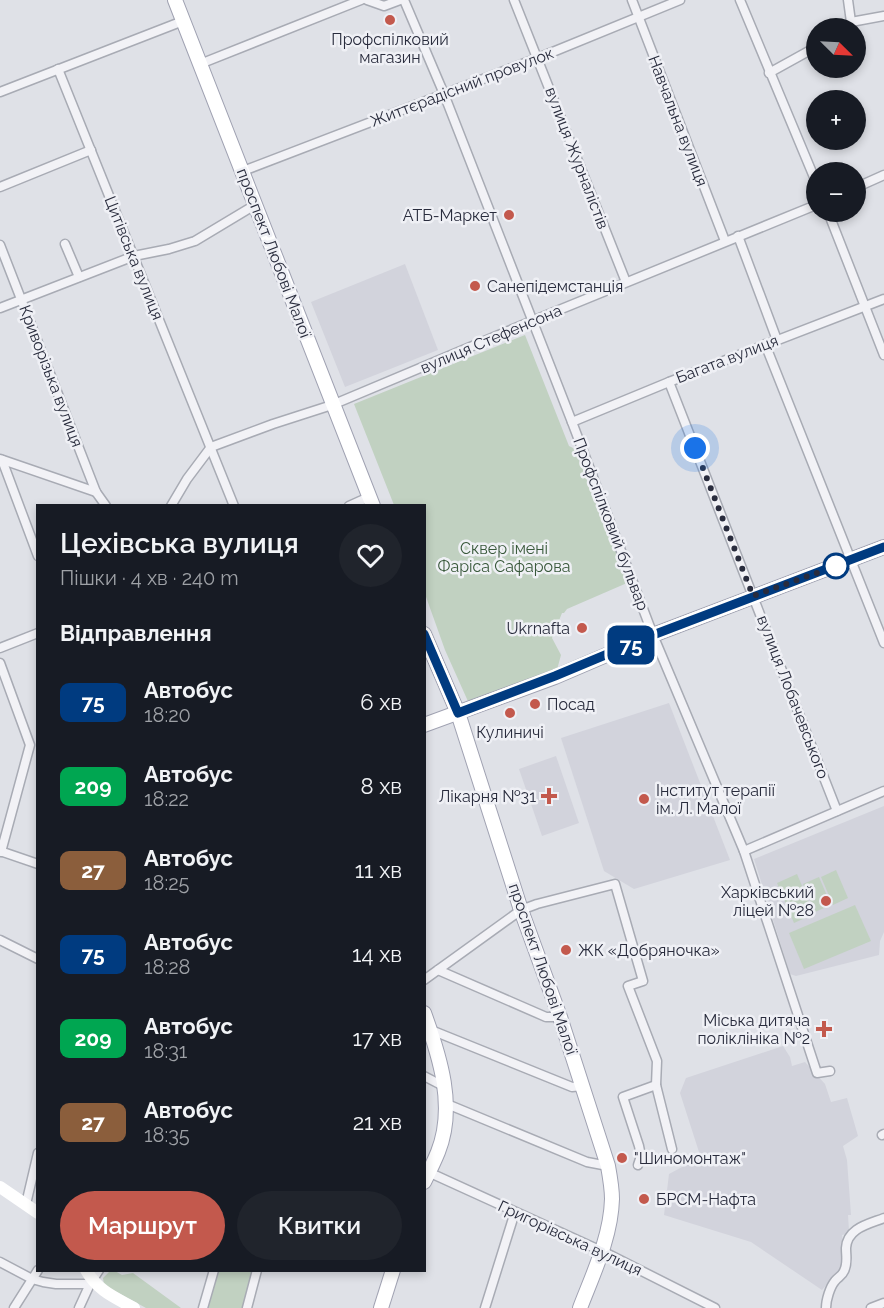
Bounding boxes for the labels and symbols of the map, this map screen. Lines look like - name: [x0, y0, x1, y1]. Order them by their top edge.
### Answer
- marker: Профспілковий магазин: [383, 13, 397, 27]
- north arrow: [806, 18, 866, 78]
- place label: Профспілковий магазин: [331, 30, 449, 67]
- street label: Життєрадісний провулок: [368, 43, 556, 131]
- street label: Навчальна вулиця: [644, 53, 712, 189]
- street label: вулиця Журналістів: [541, 84, 613, 232]
- street label: проспект Любові Малої: [233, 166, 315, 341]
- street label: Цитівська вулиця: [100, 193, 168, 323]
- place label: АТБ-Маркет: [403, 206, 497, 225]
- marker: АТБ-Маркет: [502, 208, 516, 222]
- place label: Санепідемстанція: [487, 277, 623, 296]
- marker: Санепідемстанція: [468, 279, 482, 293]
- street label: вулиця Стефенсона: [417, 301, 565, 377]
- street label: Криворізька вулиця: [15, 302, 87, 450]
- street label: Багата вулиця: [673, 331, 781, 387]
- your location: [680, 433, 710, 463]
- street label: Профспілковий бульвар: [569, 435, 653, 613]
- park label: Сквер імені Фаріса Сафарова: [438, 539, 570, 576]
- unlabelled marker: [823, 553, 849, 579]
- street label: вулиця Лобачевського: [753, 613, 833, 781]
- place label: Ukrnafta: [507, 619, 570, 638]
- marker: Ukrnafta: [575, 621, 589, 635]
- line badge: 75: [604, 626, 658, 664]
- place label: Посад: [547, 695, 595, 714]
- marker: Посад: [528, 697, 542, 711]
- marker: Кулиничі: [503, 706, 517, 720]
- place label: Кулиничі: [476, 723, 544, 742]
- place label: Інститут терапії ім. Л. Малої: [656, 781, 775, 818]
- place label: Лікарня №31: [439, 787, 536, 806]
- marker: Лікарня №31: [540, 787, 558, 805]
- marker: Інститут терапії ім. Л. Малої: [637, 792, 651, 806]
- street label: проспект Любові Малої: [505, 881, 581, 1058]
- place label: Харківський ліцей №28: [721, 883, 814, 920]
- marker: Харківський ліцей №28: [819, 894, 833, 908]
- place label: ЖК «Добряночка»: [578, 941, 720, 960]
- marker: ЖК «Добряночка»: [559, 943, 573, 957]
- place label: Міська дитяча поліклініка №2: [697, 1011, 810, 1048]
- marker: Міська дитяча поліклініка №2: [815, 1020, 833, 1038]
- place label: "Шиномонтаж": [634, 1149, 746, 1168]
- marker: "Шиномонтаж": [615, 1151, 629, 1165]
- place label: БРСМ-Нафта: [656, 1190, 756, 1209]
- marker: БРСМ-Нафта: [637, 1192, 651, 1206]
- street label: Григорівська вулиця: [495, 1196, 645, 1280]

